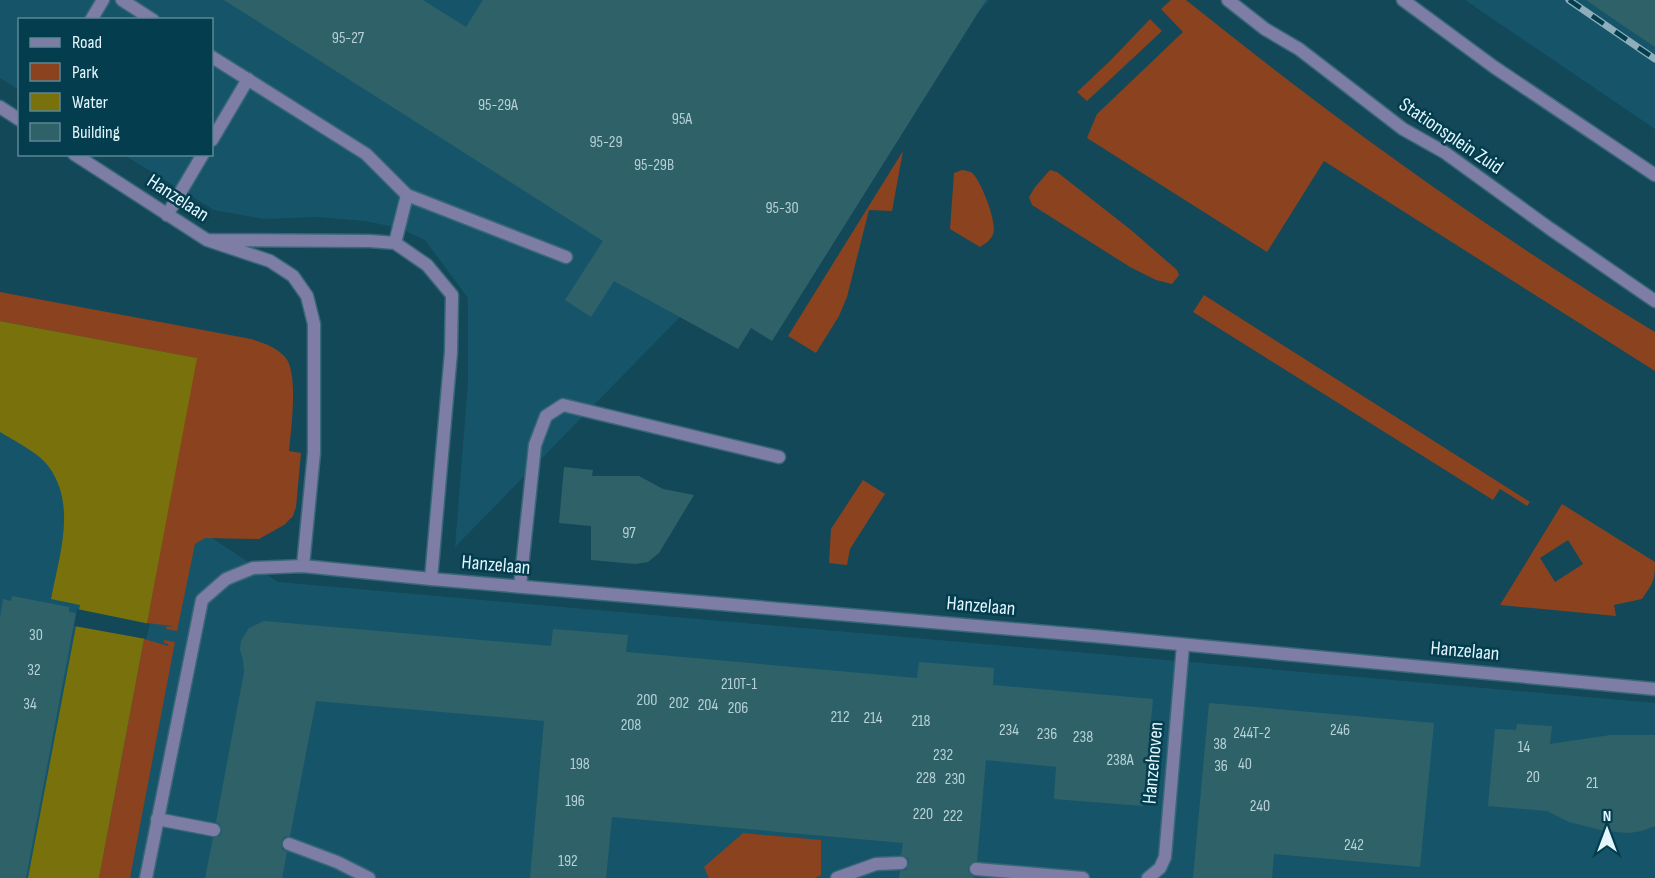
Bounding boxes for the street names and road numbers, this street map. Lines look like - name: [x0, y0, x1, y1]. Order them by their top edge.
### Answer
- street label: Stationsplein Zuid: [1395, 92, 1507, 180]
- street label: Hanzelaan: [143, 169, 213, 227]
- street label: Hanzelaan: [461, 550, 531, 580]
- street label: Hanzelaan: [946, 591, 1016, 621]
- street label: Hanzelaan: [1430, 636, 1500, 666]
- street label: Hanzehoven: [1137, 721, 1169, 805]

